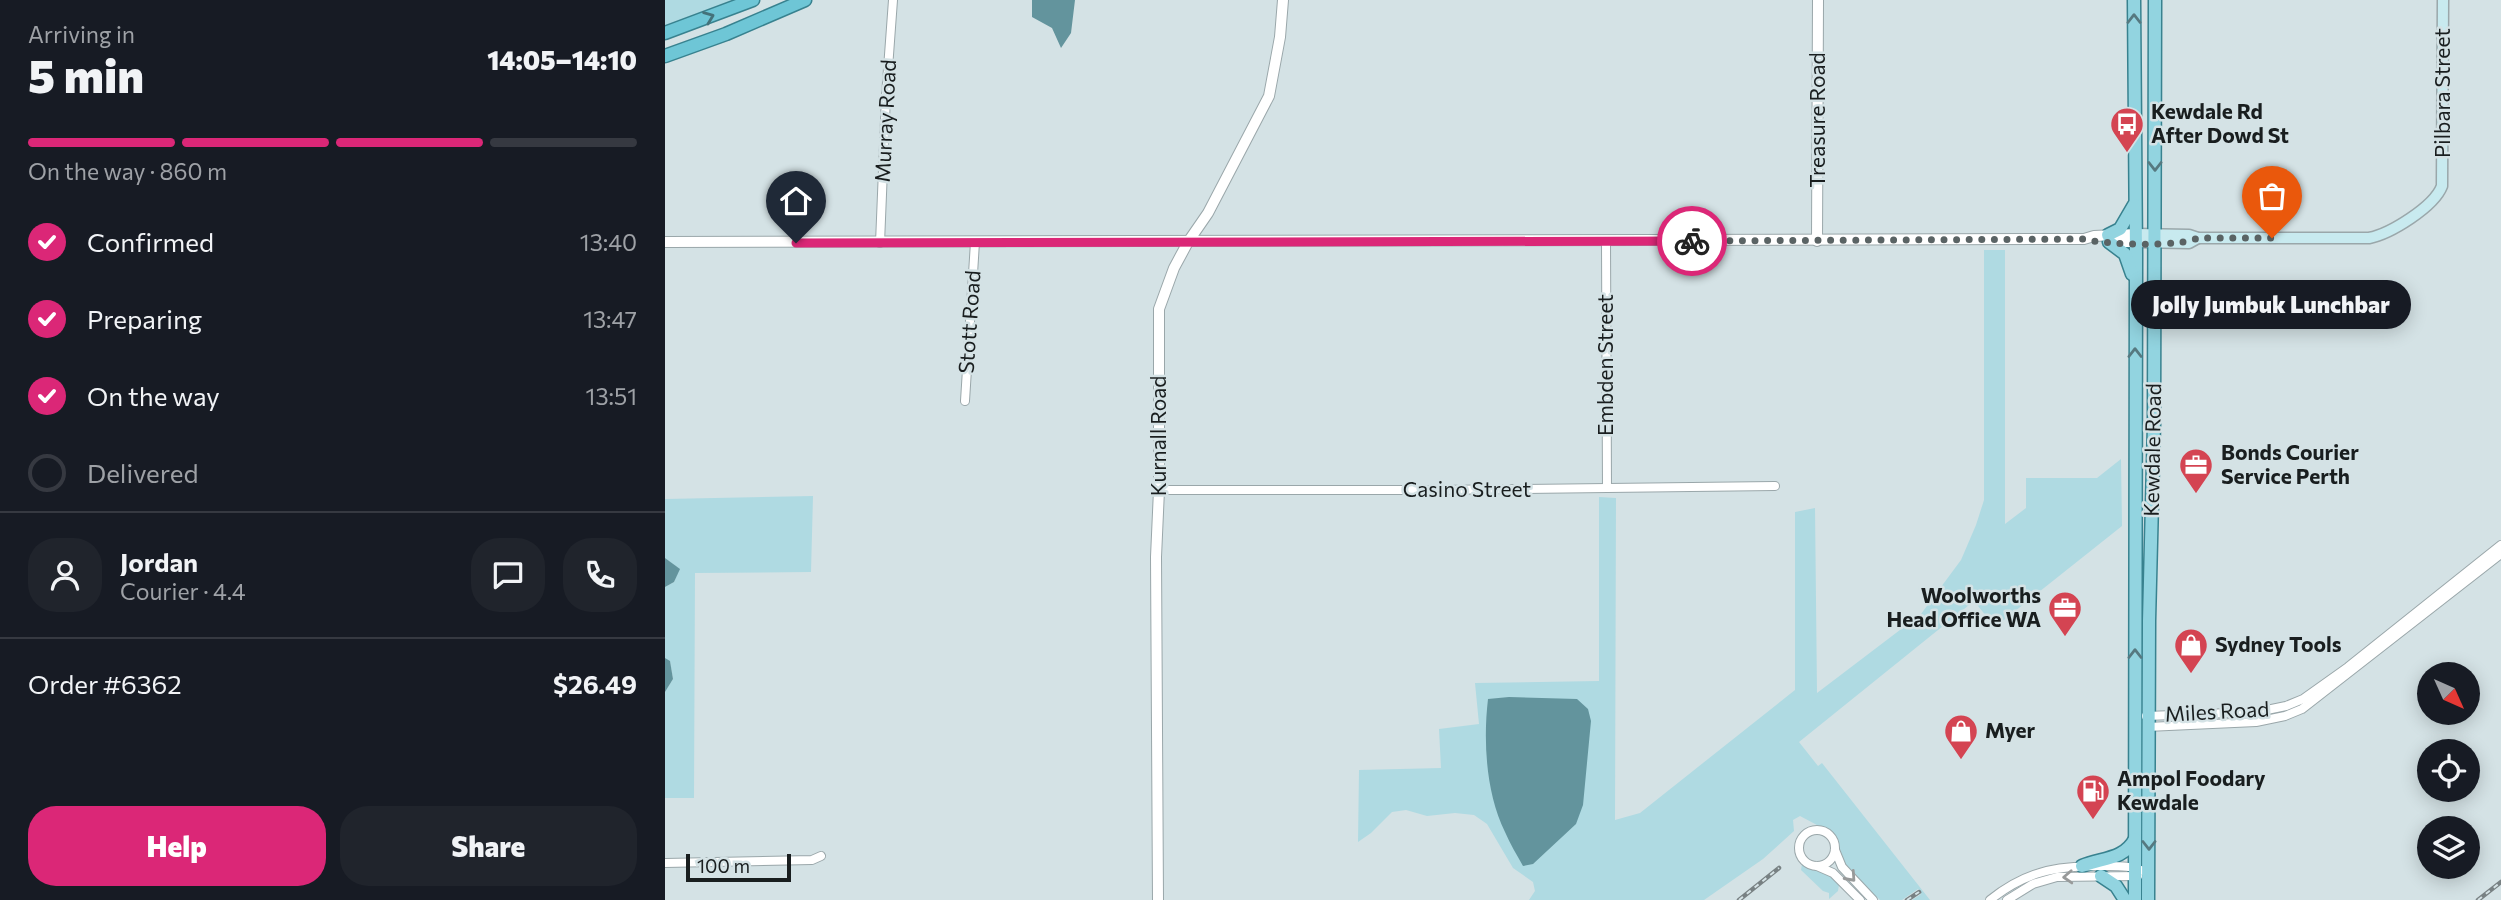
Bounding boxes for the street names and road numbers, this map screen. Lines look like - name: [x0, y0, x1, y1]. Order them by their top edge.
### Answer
- street label: Pilbara Street: [2429, 28, 2454, 158]
- street label: Treasure Road: [1804, 52, 1829, 188]
- street label: Murray Road: [869, 59, 900, 183]
- street label: Stott Road: [952, 270, 985, 374]
- street label: Embden Street: [1592, 294, 1617, 436]
- street label: Kurnall Road: [1145, 376, 1170, 496]
- street label: Kewdale Road: [2138, 383, 2165, 517]
- street label: Casino Street: [1403, 476, 1531, 501]
- street label: Miles Road: [2164, 695, 2270, 726]

